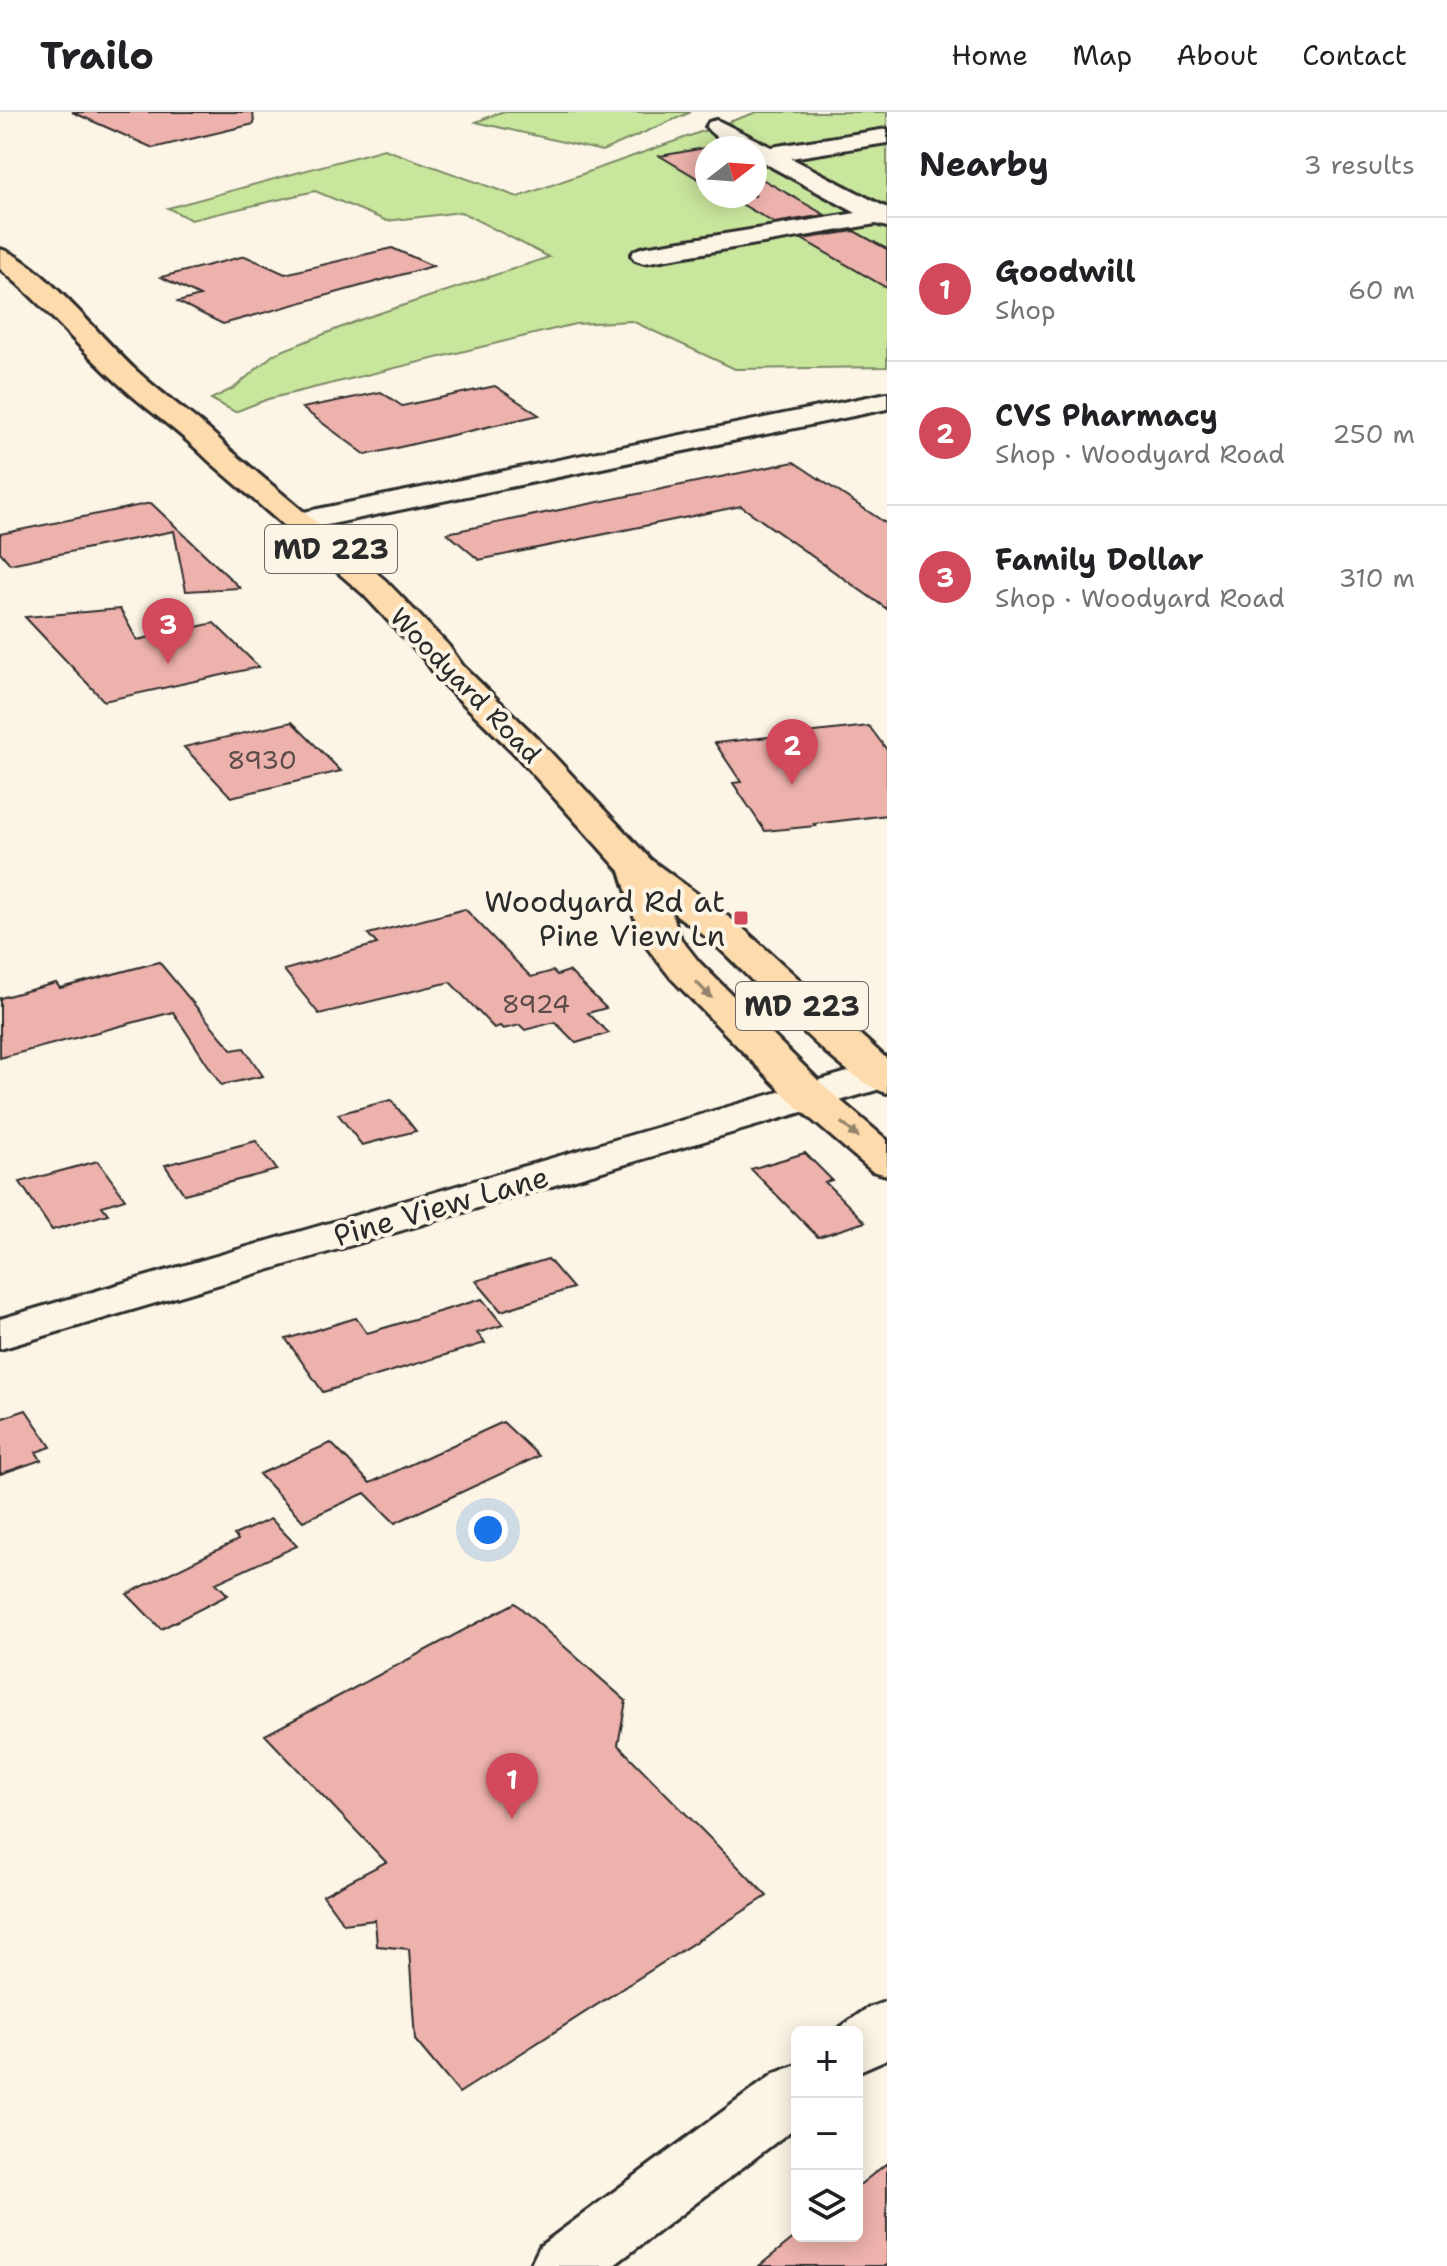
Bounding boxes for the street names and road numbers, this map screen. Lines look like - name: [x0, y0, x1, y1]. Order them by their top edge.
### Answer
- road number: MD 223: [265, 525, 397, 573]
- street label: Woodyard Road: [383, 599, 549, 771]
- road number: MD 223: [736, 982, 868, 1030]
- street label: Pine View Lane: [329, 1156, 553, 1256]

